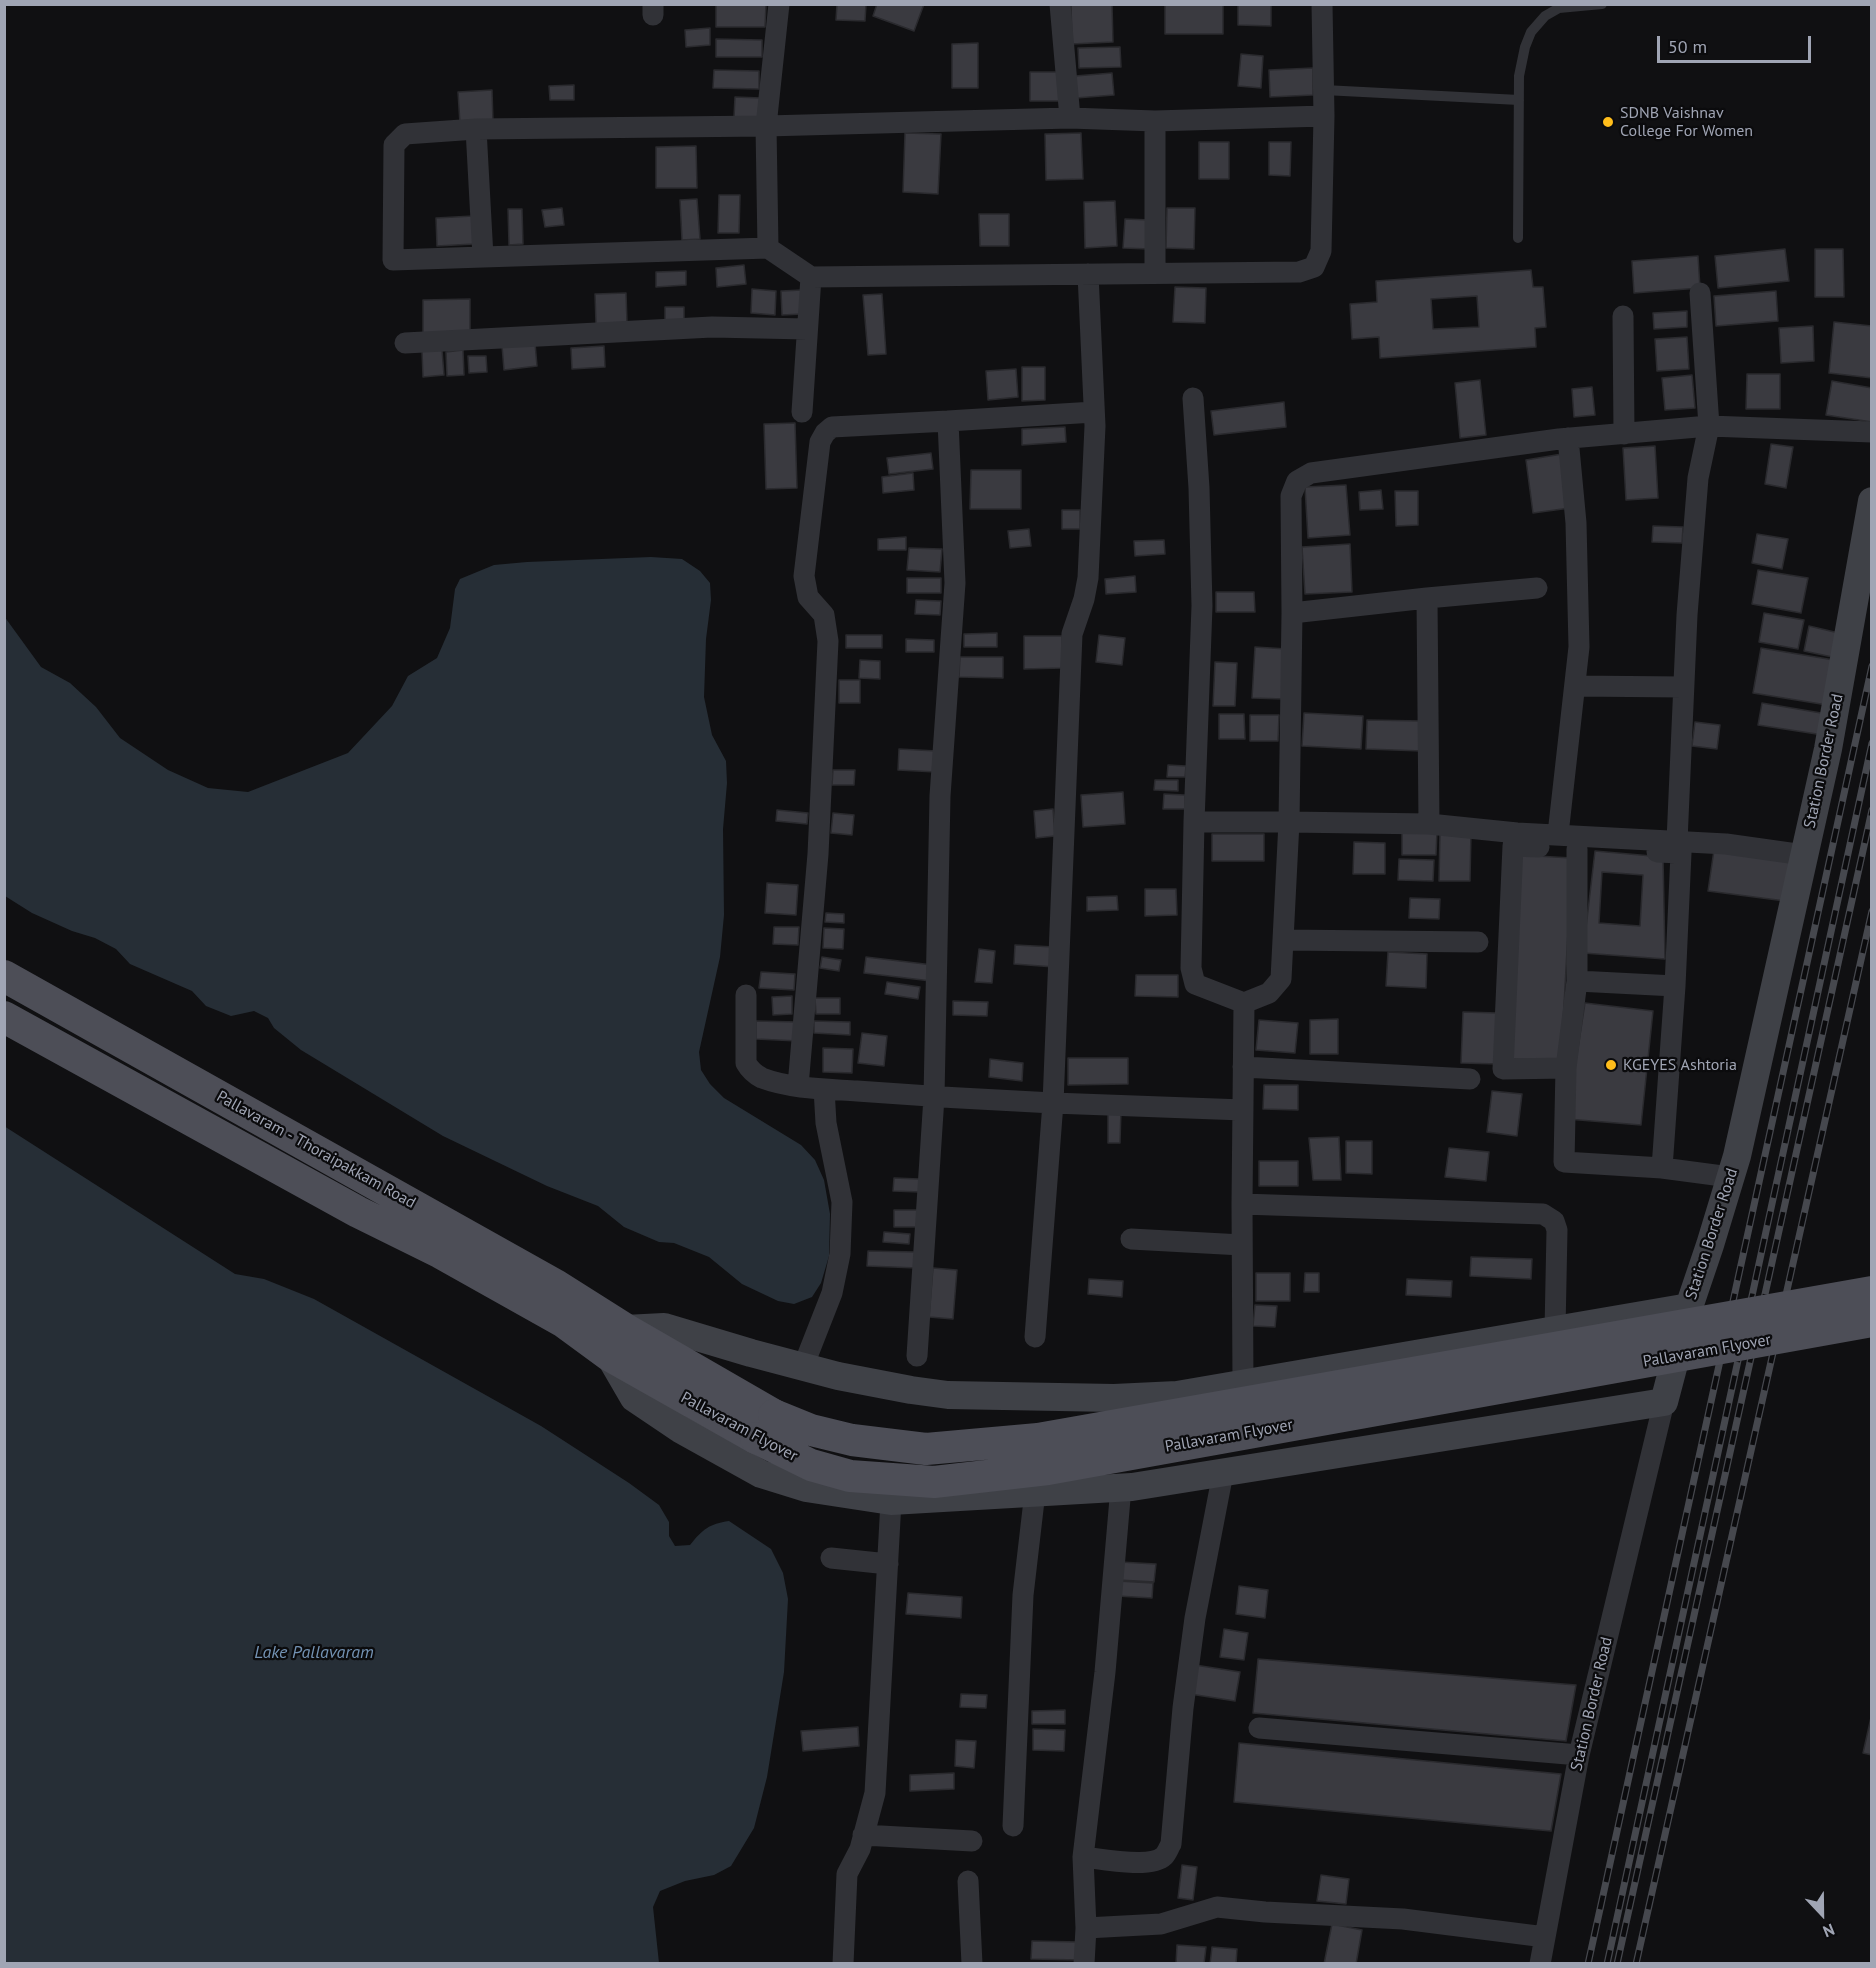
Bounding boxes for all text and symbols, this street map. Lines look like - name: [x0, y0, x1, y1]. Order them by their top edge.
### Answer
- scale bar: [1660, 24, 1814, 62]
- text: 50 m: [1668, 35, 1707, 58]
- place label: SDNB Vaishnav College For Women: [1620, 103, 1753, 141]
- marker: SDNB Vaishnav College For Women: [1601, 115, 1615, 129]
- street label: Station Border Road: [1800, 692, 1848, 830]
- place label: KGEYES Ashtoria: [1623, 1055, 1737, 1075]
- marker: KGEYES Ashtoria: [1604, 1058, 1618, 1072]
- street label: Pallavaram - Thoraipakkam Road: [213, 1087, 419, 1213]
- street label: Station Border Road: [1682, 1166, 1742, 1302]
- street label: Pallavaram Flyover: [1642, 1330, 1772, 1372]
- street label: Pallavaram Flyover: [677, 1388, 801, 1466]
- street label: Pallavaram Flyover: [1164, 1415, 1294, 1457]
- street label: Station Border Road: [1567, 1635, 1617, 1773]
- water label: Lake Pallavaram: [254, 1642, 374, 1664]
- north arrow: [1792, 1884, 1852, 1944]
- text: N: [1820, 1919, 1837, 1942]

